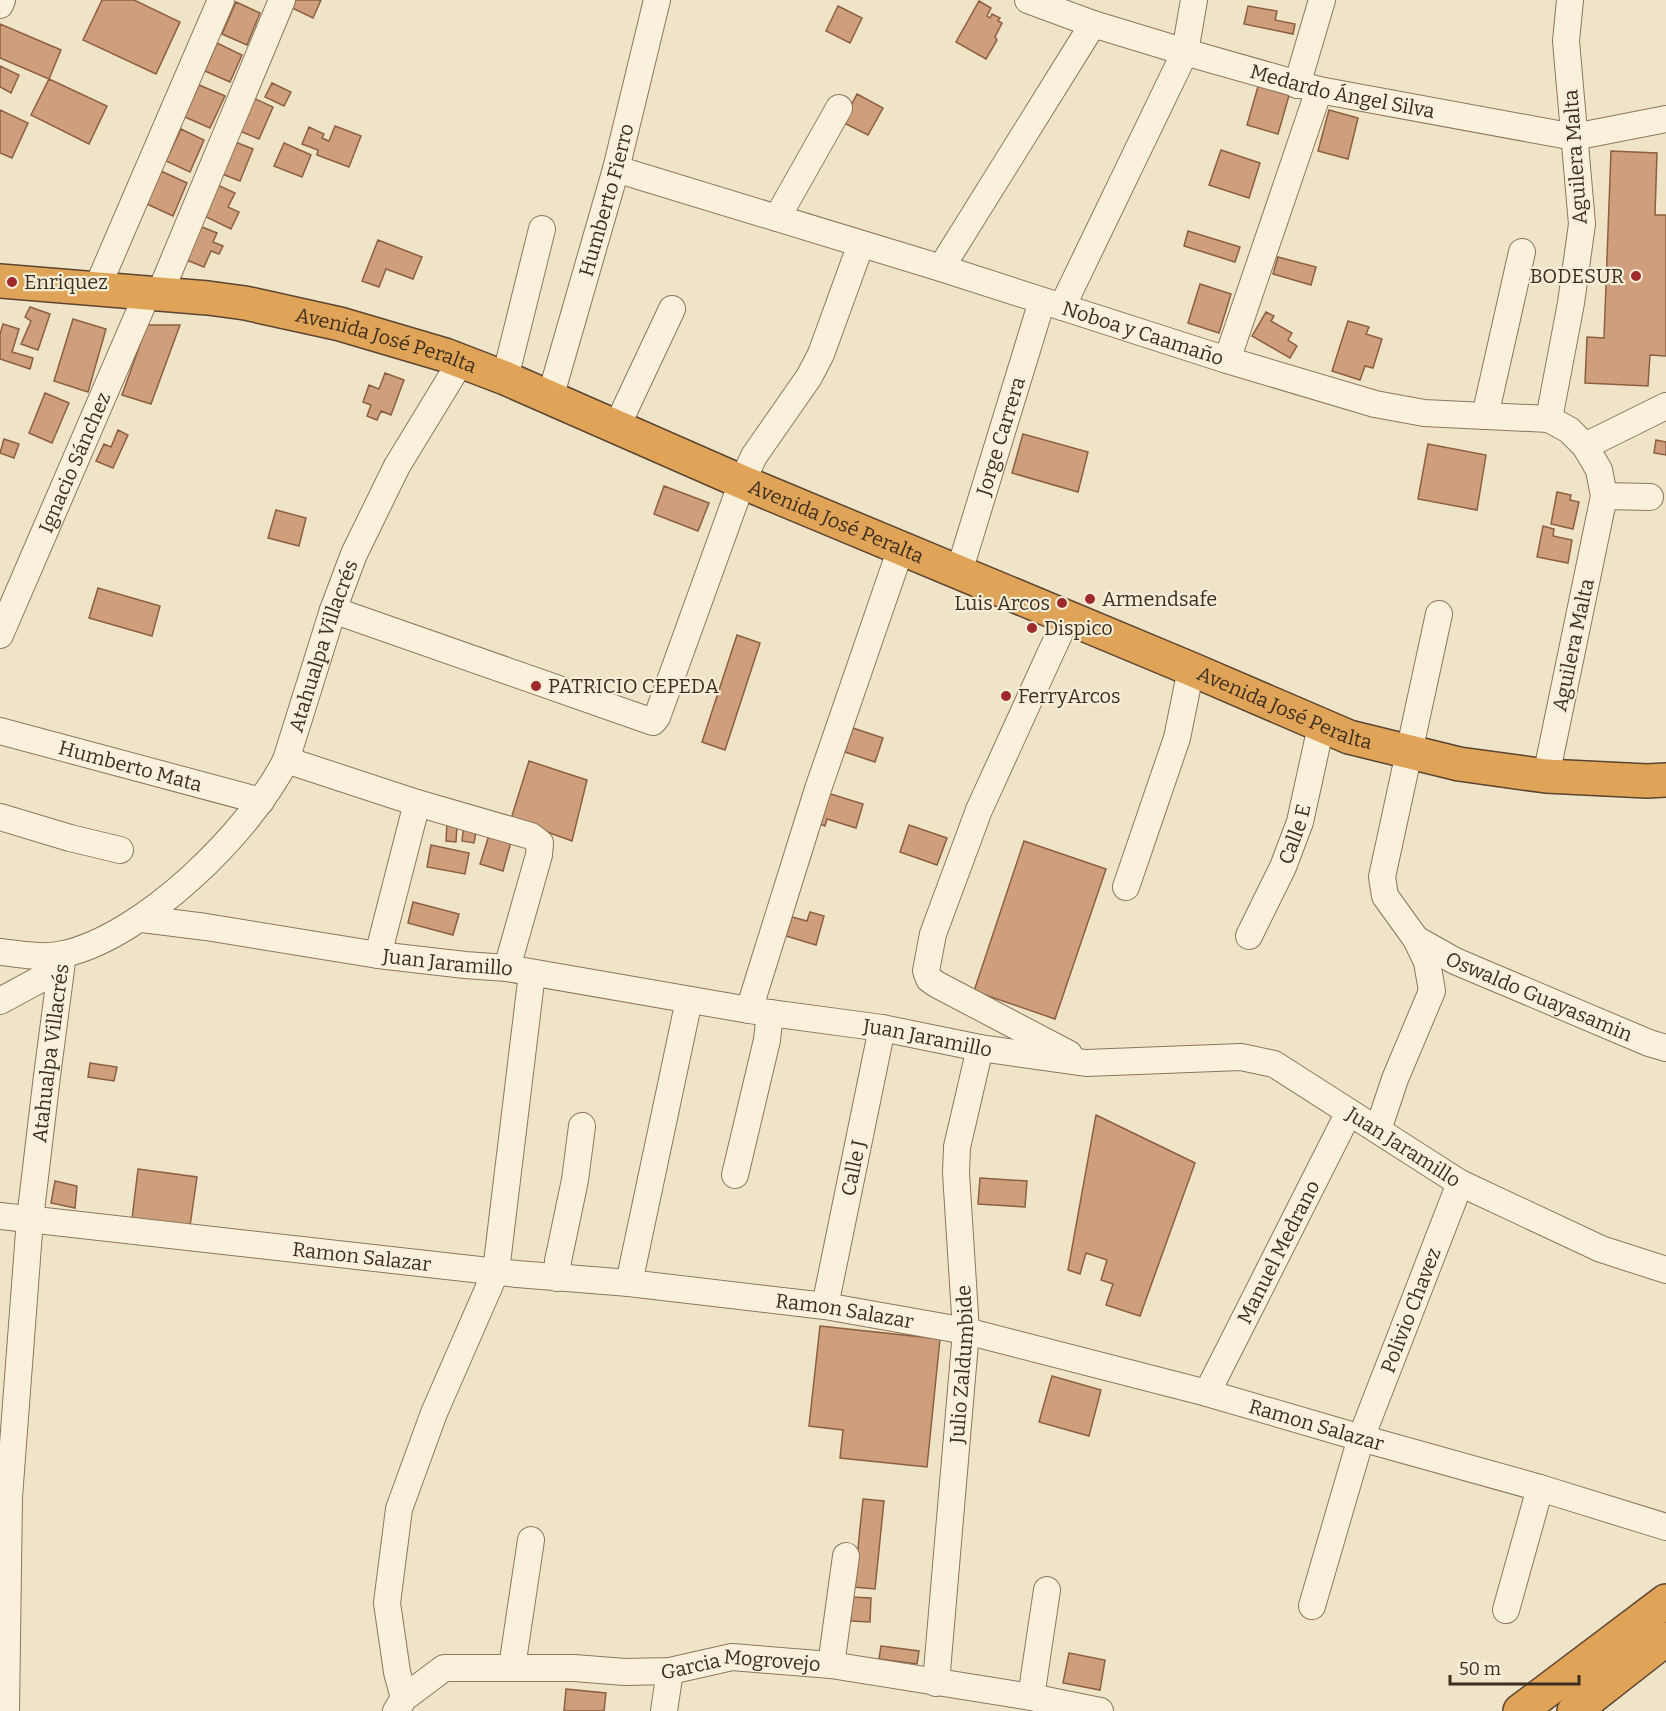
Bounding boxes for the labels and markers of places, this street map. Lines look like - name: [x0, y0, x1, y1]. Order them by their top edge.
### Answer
- place label: BODESUR: [1530, 264, 1624, 288]
- marker: BODESUR: [1629, 269, 1643, 283]
- place label: Enriquez: [24, 270, 108, 294]
- marker: Enriquez: [5, 275, 19, 289]
- place label: Armendsafe: [1102, 587, 1217, 611]
- place label: Luis Arcos: [954, 591, 1050, 615]
- marker: Armendsafe: [1083, 592, 1097, 606]
- marker: Luis Arcos: [1055, 596, 1069, 610]
- place label: Dispico: [1044, 616, 1113, 640]
- marker: Dispico: [1025, 621, 1039, 635]
- place label: PATRICIO CEPEDA: [548, 674, 720, 698]
- marker: PATRICIO CEPEDA: [529, 679, 543, 693]
- place label: FerryArcos: [1018, 684, 1121, 708]
- marker: FerryArcos: [999, 689, 1013, 703]

